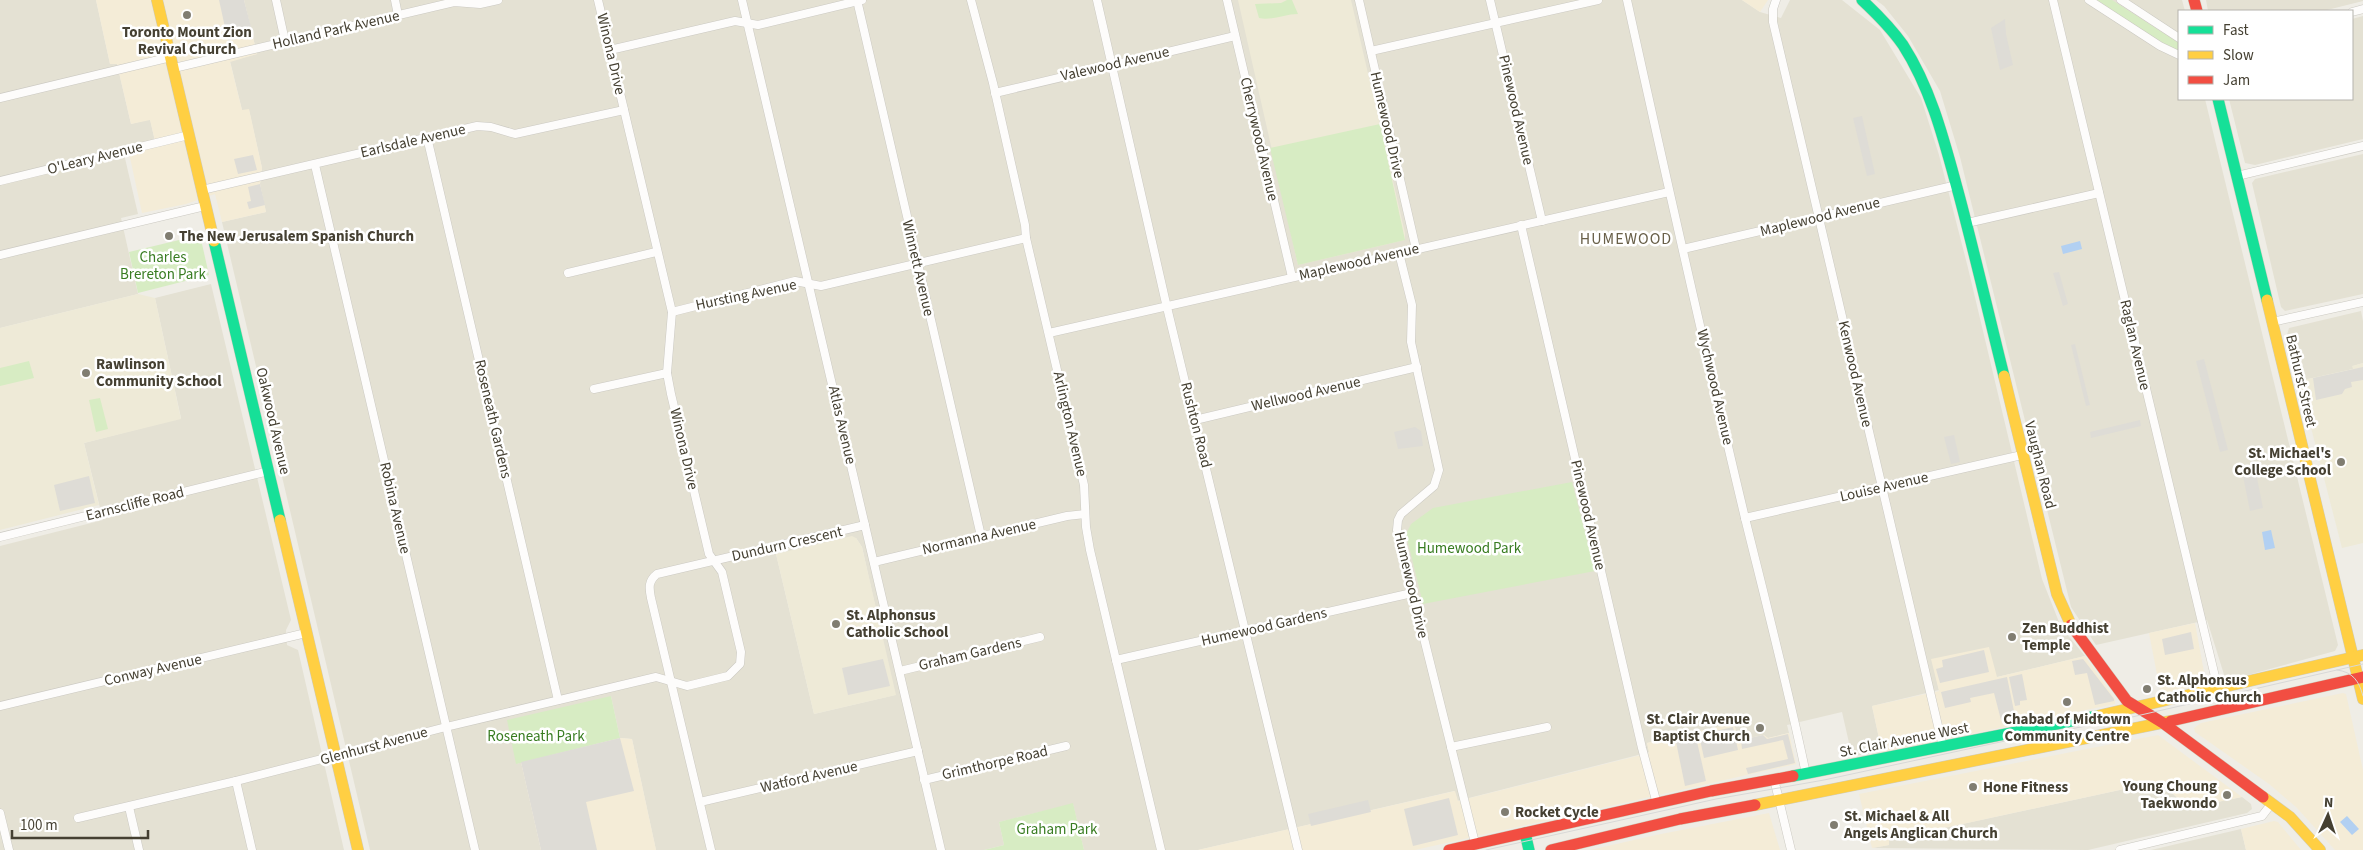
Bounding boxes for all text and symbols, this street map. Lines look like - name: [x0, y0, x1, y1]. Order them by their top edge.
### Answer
- street label: Holland Park Avenue: [270, 5, 402, 55]
- marker: Toronto Mount Zion Revival Church: [181, 9, 193, 21]
- legend: [2178, 10, 2353, 100]
- street label: Winona Drive: [591, 11, 631, 97]
- text: Fast: [2223, 20, 2249, 41]
- place label: Toronto Mount Zion Revival Church: [122, 22, 252, 60]
- street label: Valewood Avenue: [1059, 41, 1171, 87]
- text: Slow: [2223, 45, 2254, 66]
- street label: Pinewood Avenue: [1493, 53, 1539, 167]
- street label: Humewood Drive: [1365, 70, 1409, 180]
- text: Jam: [2223, 70, 2250, 91]
- street label: Cherrywood Avenue: [1235, 75, 1283, 203]
- street label: Earlsdale Avenue: [358, 119, 468, 163]
- street label: O'Leary Avenue: [45, 136, 145, 180]
- street label: Maplewood Avenue: [1758, 192, 1882, 242]
- street label: Winnett Avenue: [897, 218, 939, 318]
- place label: The New Jerusalem Spanish Church: [179, 226, 414, 247]
- district label: HUMEWOOD: [1580, 228, 1672, 250]
- marker: The New Jerusalem Spanish Church: [163, 230, 175, 242]
- street label: Maplewood Avenue: [1297, 238, 1421, 286]
- park label: Charles Brereton Park: [120, 247, 207, 285]
- street label: Hursting Avenue: [694, 274, 798, 316]
- street label: Raglan Avenue: [2114, 298, 2156, 392]
- street label: Kenwood Avenue: [1833, 319, 1877, 429]
- street label: Wychwood Avenue: [1691, 327, 1739, 447]
- street label: Bathurst Street: [2280, 333, 2322, 429]
- place label: Rawlinson Community School: [96, 354, 222, 392]
- street label: Roseneath Gardens: [469, 358, 517, 480]
- street label: Oakwood Avenue: [250, 365, 296, 477]
- marker: Rawlinson Community School: [80, 367, 92, 379]
- street label: Arlington Avenue: [1048, 369, 1092, 479]
- street label: Wellwood Avenue: [1249, 371, 1363, 417]
- street label: Rushton Road: [1175, 380, 1217, 470]
- street label: Atlas Avenue: [823, 384, 861, 466]
- street label: Winona Drive: [664, 406, 704, 492]
- street label: Vaughan Road: [2019, 419, 2061, 511]
- place label: St. Michael's College School: [2234, 443, 2332, 481]
- marker: St. Michael's College School: [2335, 456, 2347, 468]
- street label: Pinewood Avenue: [1565, 458, 1611, 572]
- street label: Robina Avenue: [374, 460, 416, 556]
- street label: Louise Avenue: [1838, 467, 1930, 507]
- street label: Earnscliffe Road: [84, 482, 186, 526]
- street label: Normanna Avenue: [920, 514, 1038, 560]
- street label: Dundurn Crescent: [730, 521, 844, 567]
- street label: Humewood Drive: [1389, 530, 1433, 640]
- park label: Humewood Park: [1417, 538, 1522, 559]
- street label: Humewood Gardens: [1199, 602, 1329, 652]
- place label: St. Alphonsus Catholic School: [846, 605, 949, 643]
- marker: St. Alphonsus Catholic School: [830, 618, 842, 630]
- place label: Zen Buddhist Temple: [2022, 618, 2109, 656]
- marker: Zen Buddhist Temple: [2006, 631, 2018, 643]
- street label: Graham Gardens: [917, 632, 1023, 676]
- street label: Conway Avenue: [102, 649, 204, 691]
- place label: St. Alphonsus Catholic Church: [2157, 670, 2262, 708]
- marker: St. Alphonsus Catholic Church: [2141, 683, 2153, 695]
- marker: Chabad of Midtown Community Centre: [2061, 696, 2073, 708]
- place label: St. Clair Avenue Baptist Church: [1646, 709, 1750, 747]
- place label: Chabad of Midtown Community Centre: [2003, 709, 2131, 747]
- street label: St. Clair Avenue West: [1838, 717, 1970, 763]
- street label: Glenhurst Avenue: [318, 722, 430, 770]
- marker: St. Clair Avenue Baptist Church: [1754, 722, 1766, 734]
- park label: Roseneath Park: [487, 726, 585, 747]
- street label: Grimthorpe Road: [940, 741, 1050, 785]
- street label: Watford Avenue: [758, 756, 860, 798]
- place label: Young Choung Taekwondo: [2122, 776, 2217, 814]
- place label: Hone Fitness: [1983, 777, 2069, 798]
- marker: Hone Fitness: [1967, 781, 1979, 793]
- marker: Young Choung Taekwondo: [2221, 789, 2233, 801]
- north arrow: [2303, 790, 2353, 840]
- text: N: [2323, 793, 2334, 813]
- place label: Rocket Cycle: [1515, 802, 1599, 823]
- marker: Rocket Cycle: [1499, 806, 1511, 818]
- place label: St. Michael & All Angels Anglican Church: [1843, 806, 1998, 844]
- scale bar: [12, 808, 149, 840]
- text: 100 m: [20, 815, 58, 836]
- park label: Graham Park: [1017, 819, 1098, 840]
- marker: St. Michael & All Angels Anglican Church: [1828, 819, 1840, 831]

